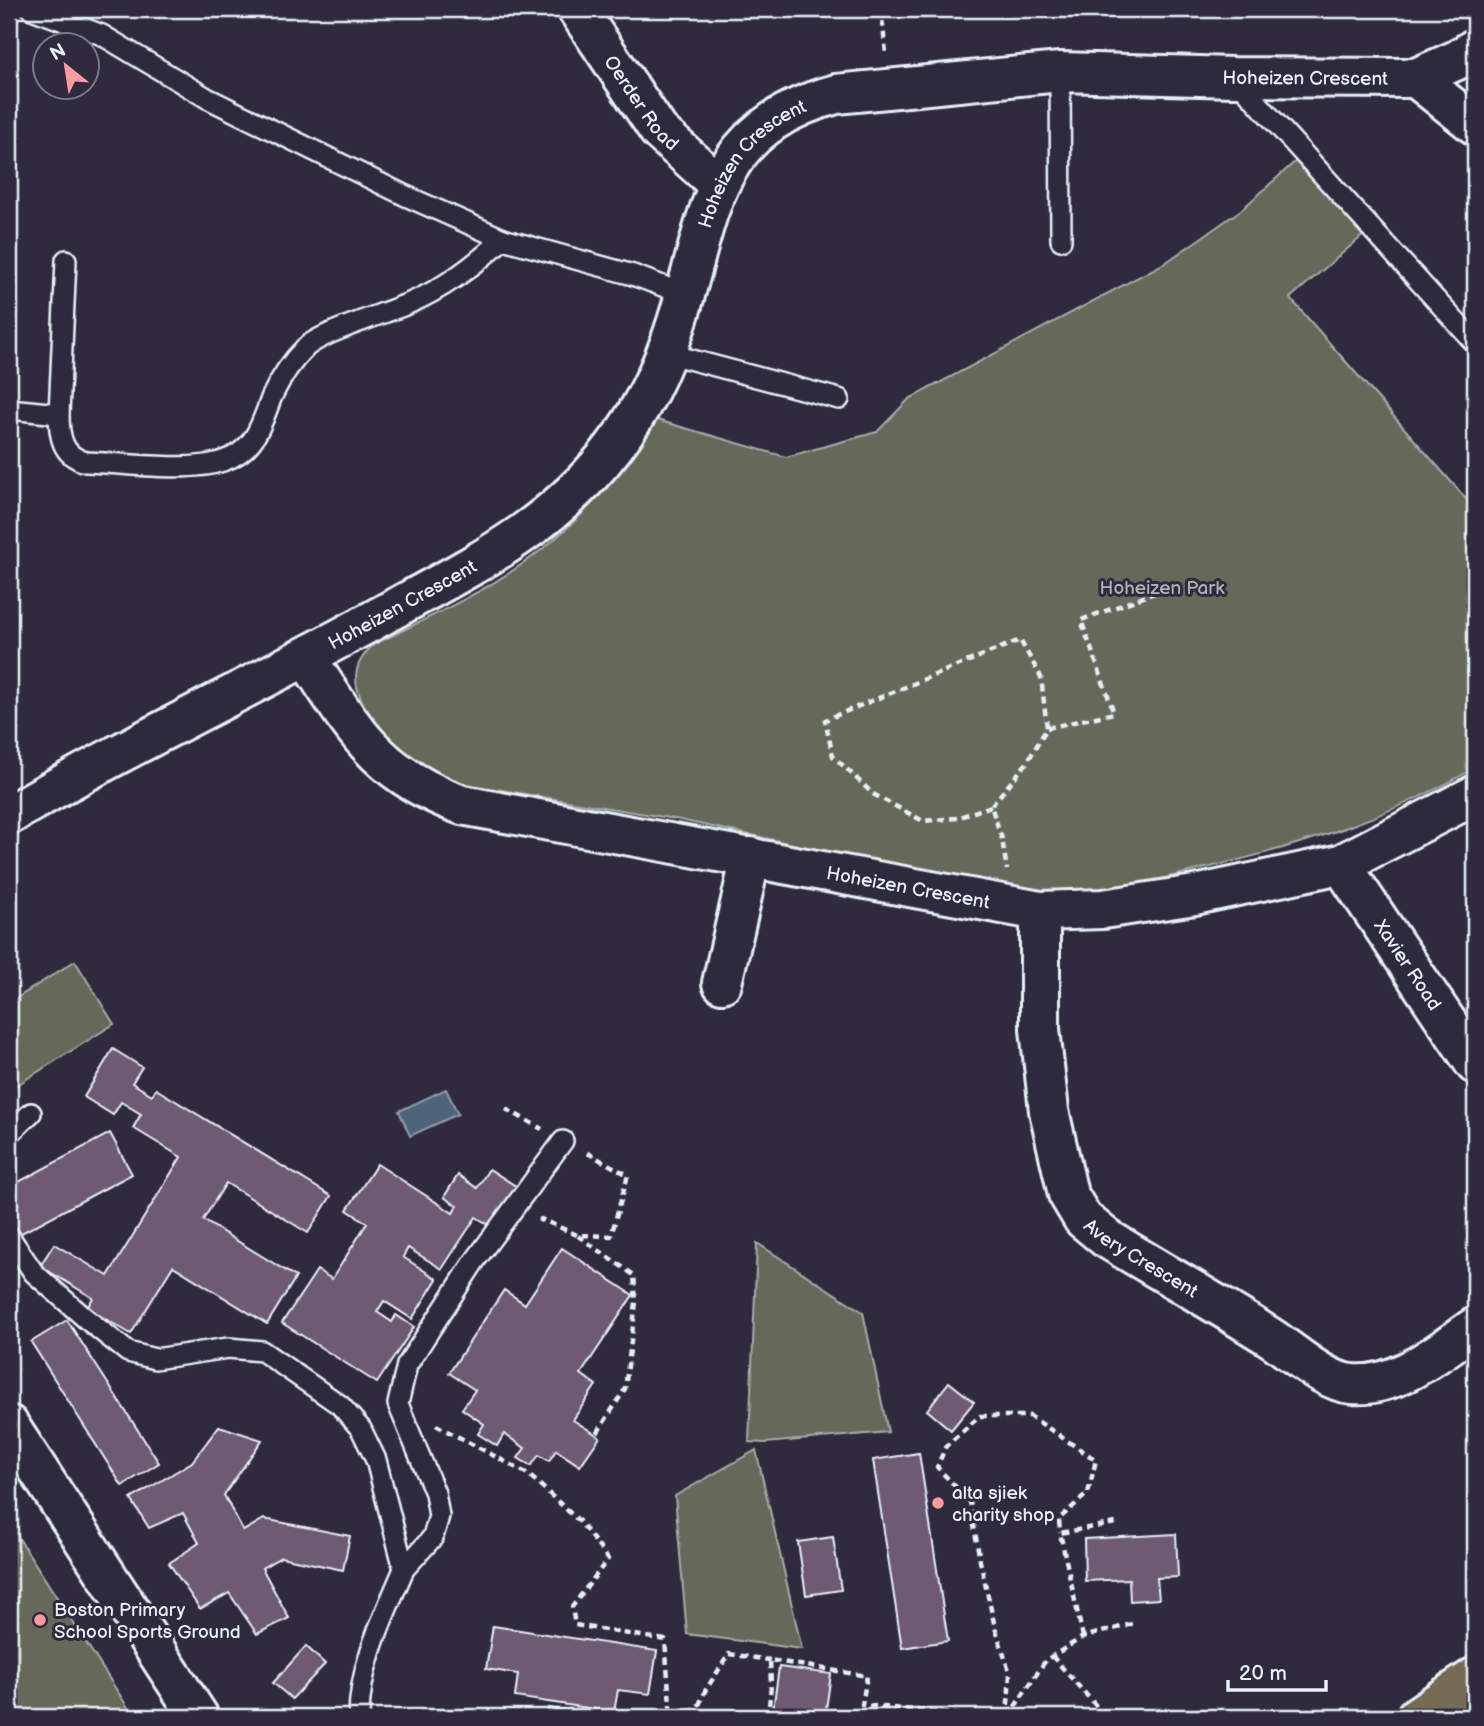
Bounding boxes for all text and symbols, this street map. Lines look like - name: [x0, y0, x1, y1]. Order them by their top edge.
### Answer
- north arrow: [32, 32, 102, 102]
- text: N: [46, 39, 70, 66]
- street label: Oerder Road: [599, 52, 683, 156]
- street label: Hoheizen Crescent: [1222, 67, 1388, 91]
- street label: Hoheizen Crescent: [694, 95, 810, 231]
- street label: Hoheizen Crescent: [325, 555, 481, 655]
- park label: Hoheizen Park: [1100, 577, 1225, 600]
- street label: Hoheizen Crescent: [824, 862, 992, 915]
- street label: Xavier Road: [1368, 915, 1446, 1015]
- street label: Avery Crescent: [1079, 1215, 1202, 1303]
- place label: alta sjiek charity shop: [952, 1482, 1055, 1527]
- marker: alta sjiek charity shop: [930, 1495, 946, 1511]
- place label: Boston Primary School Sports Ground: [54, 1599, 241, 1644]
- marker: Boston Primary School Sports Ground: [32, 1612, 48, 1628]
- scale bar: [1228, 1649, 1326, 1693]
- text: 20 m: [1239, 1661, 1287, 1686]

